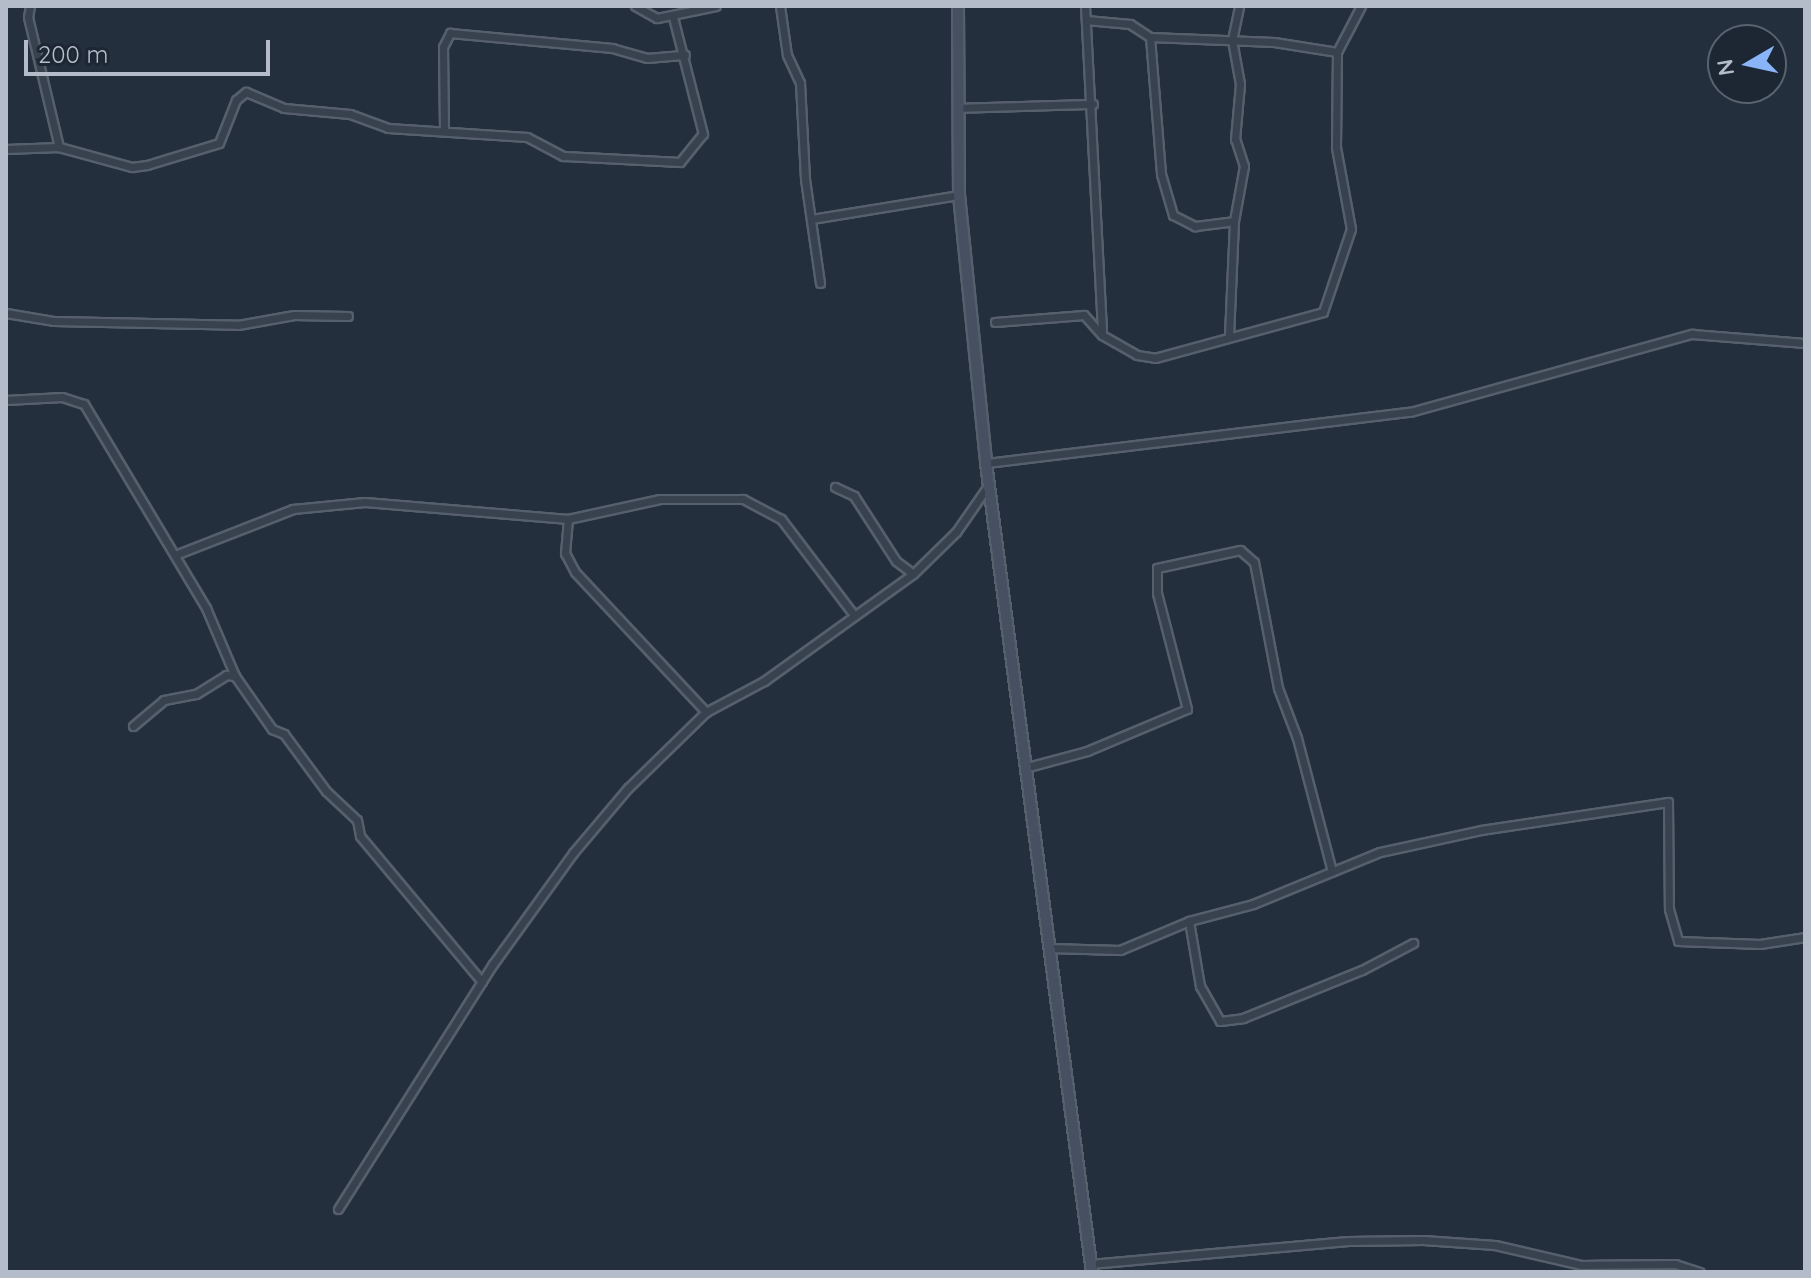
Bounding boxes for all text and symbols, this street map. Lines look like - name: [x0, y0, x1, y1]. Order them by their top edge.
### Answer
- scale bar: [28, 24, 274, 74]
- north arrow: [1707, 24, 1787, 104]
- text: 200 m: [38, 39, 108, 69]
- text: N: [1710, 57, 1740, 78]

